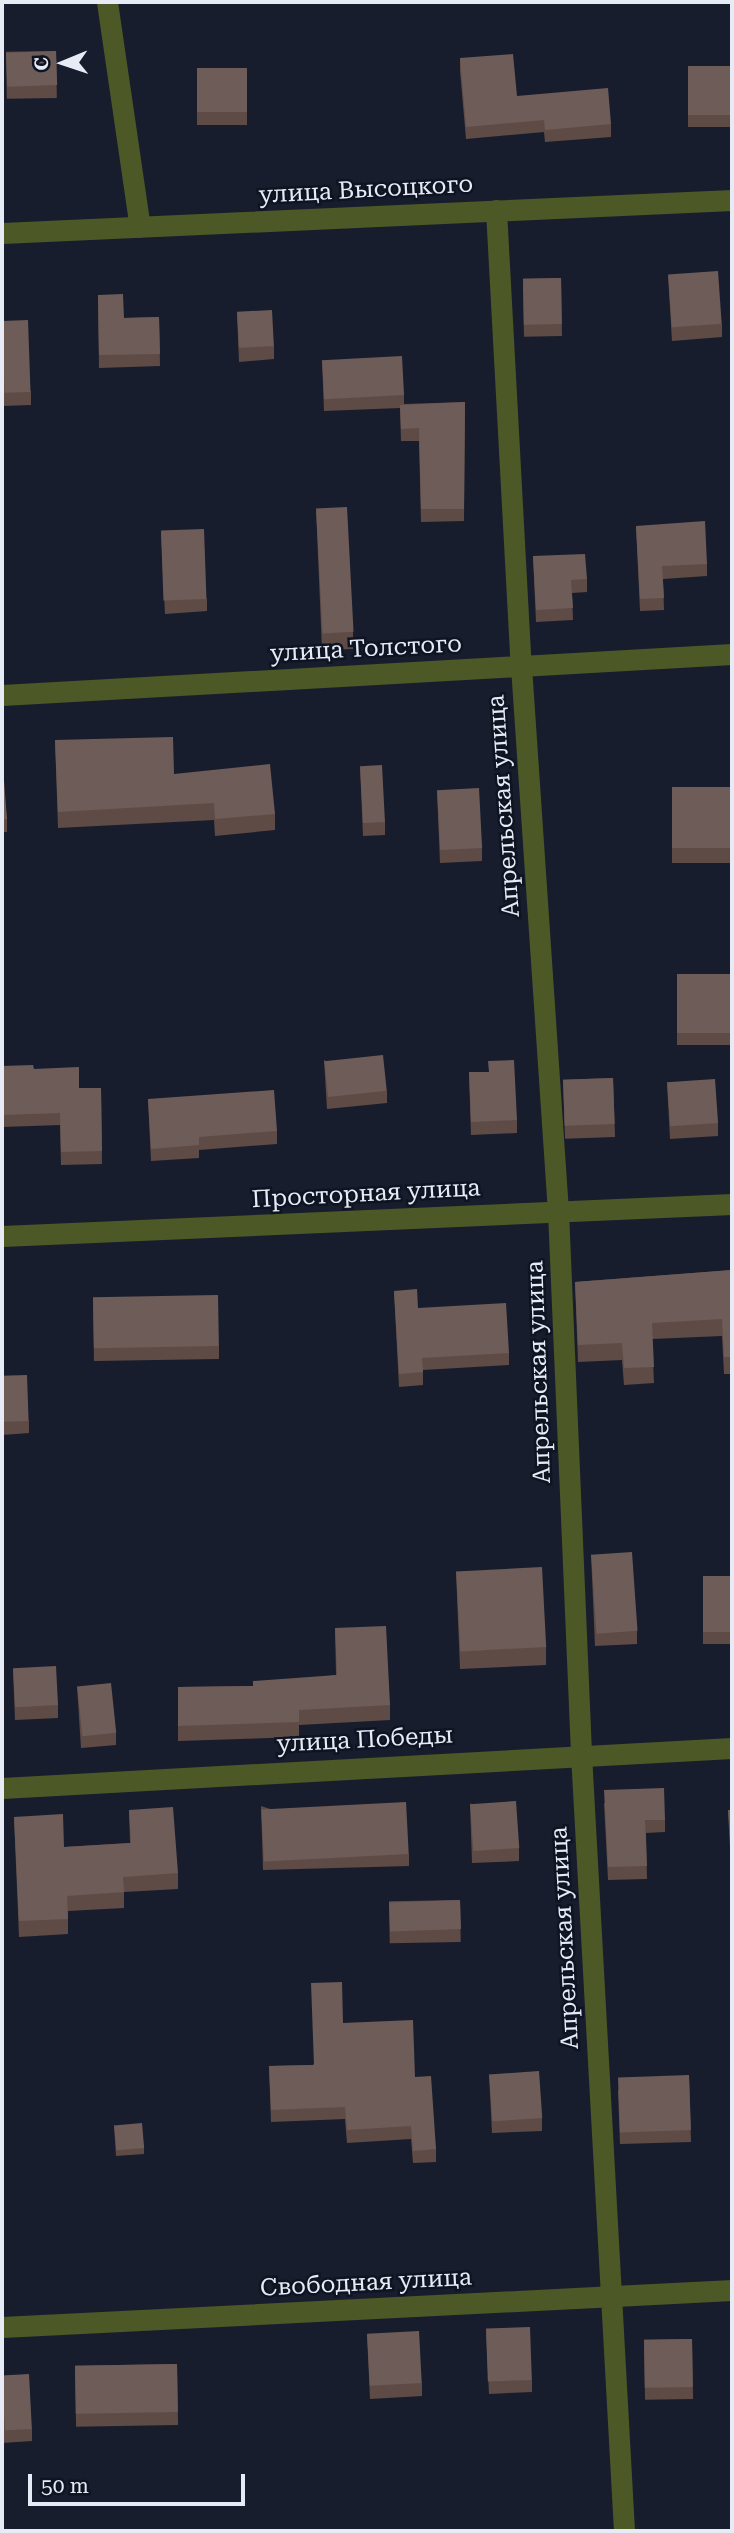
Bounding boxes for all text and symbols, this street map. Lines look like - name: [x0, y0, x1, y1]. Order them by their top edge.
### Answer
- north arrow: [28, 28, 98, 98]
- text: С: [30, 57, 53, 71]
- street label: улица Высоцкого: [258, 170, 474, 210]
- street label: улица Толстого: [269, 630, 463, 668]
- street label: Апрельская улица: [482, 694, 526, 918]
- street label: Просторная улица: [251, 1174, 481, 1214]
- street label: Апрельская улица: [521, 1260, 557, 1484]
- street label: улица Победы: [276, 1721, 454, 1759]
- street label: Апрельская улица: [545, 1826, 585, 2050]
- street label: Свободная улица: [259, 2263, 473, 2303]
- scale bar: [32, 2460, 248, 2504]
- text: 50 m: [41, 2474, 89, 2498]

